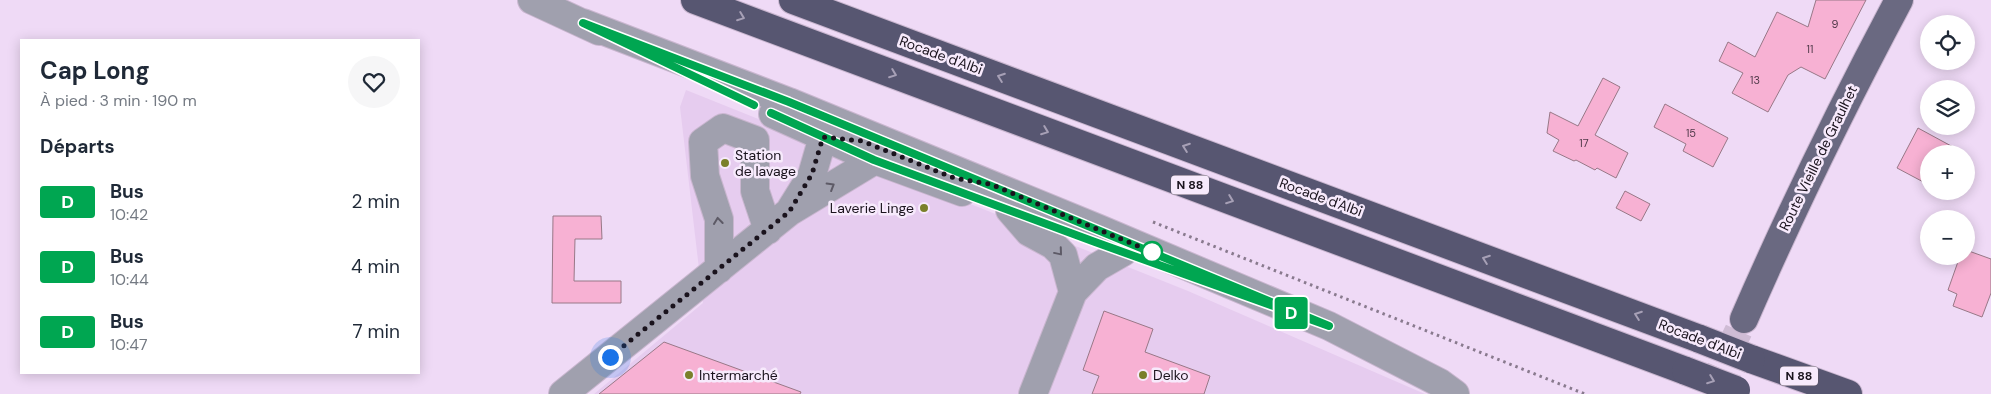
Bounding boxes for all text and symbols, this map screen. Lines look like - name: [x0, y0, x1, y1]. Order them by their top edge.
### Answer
- one-way arrow: [736, 11, 745, 21]
- map controls: [1920, 15, 1975, 265]
- button: locate: [1920, 15, 1975, 70]
- house number: 9: [1832, 17, 1839, 31]
- street label: Rocade d'Albi: [897, 32, 985, 78]
- house number: 11: [1807, 42, 1813, 56]
- text: Cap Long: [40, 55, 150, 86]
- button: heart: [348, 56, 400, 108]
- one-way arrow: [888, 68, 897, 78]
- one-way arrow: [997, 73, 1006, 84]
- house number: 13: [1750, 73, 1760, 87]
- button: layers: [1920, 80, 1975, 135]
- street label: Route Vieille de Graulhet: [1775, 82, 1861, 234]
- text: À pied · 3 min · 190 m: [40, 90, 197, 111]
- one-way arrow: [1041, 125, 1049, 135]
- house number: 15: [1686, 126, 1696, 140]
- text: Départs: [40, 134, 115, 159]
- house number: 17: [1579, 136, 1589, 150]
- one-way arrow: [1182, 142, 1191, 153]
- button: +: [1920, 145, 1975, 200]
- place label: Station de lavage: [735, 146, 796, 180]
- marker: Station de lavage: [719, 157, 731, 169]
- street label: Rocade d'Albi: [1277, 174, 1365, 220]
- road number: N 88: [1171, 176, 1209, 194]
- text: Bus: [110, 179, 144, 204]
- one-way arrow: [826, 183, 835, 193]
- text: 2 min: [352, 189, 400, 214]
- text: D: [61, 190, 74, 214]
- one-way arrow: [1226, 194, 1234, 204]
- place label: Laverie Linge: [830, 199, 914, 217]
- marker: Laverie Linge: [918, 202, 930, 214]
- text: 10:42: [110, 204, 148, 225]
- button: −: [1920, 210, 1975, 265]
- one-way arrow: [713, 216, 724, 224]
- unlabelled marker: [1141, 241, 1163, 263]
- text: Bus: [110, 244, 144, 269]
- one-way arrow: [1054, 247, 1063, 256]
- text: 4 min: [351, 254, 400, 279]
- text: D: [61, 255, 74, 279]
- one-way arrow: [1482, 255, 1490, 265]
- text: 10:44: [110, 269, 149, 290]
- line badge: D: [1275, 297, 1307, 329]
- text: D: [1285, 301, 1297, 325]
- text: Bus: [110, 309, 144, 334]
- one-way arrow: [1634, 311, 1643, 322]
- street label: Rocade d'Albi: [1656, 315, 1744, 363]
- text: 7 min: [352, 319, 400, 344]
- text: D: [61, 320, 74, 344]
- text: 10:47: [110, 334, 147, 355]
- your location: [598, 345, 623, 370]
- place label: Intermarché: [699, 366, 778, 384]
- place label: Delko: [1153, 366, 1189, 384]
- road number: N 88: [1780, 366, 1818, 386]
- marker: Intermarché: [683, 369, 695, 381]
- marker: Delko: [1137, 369, 1149, 381]
- one-way arrow: [1706, 374, 1715, 384]

